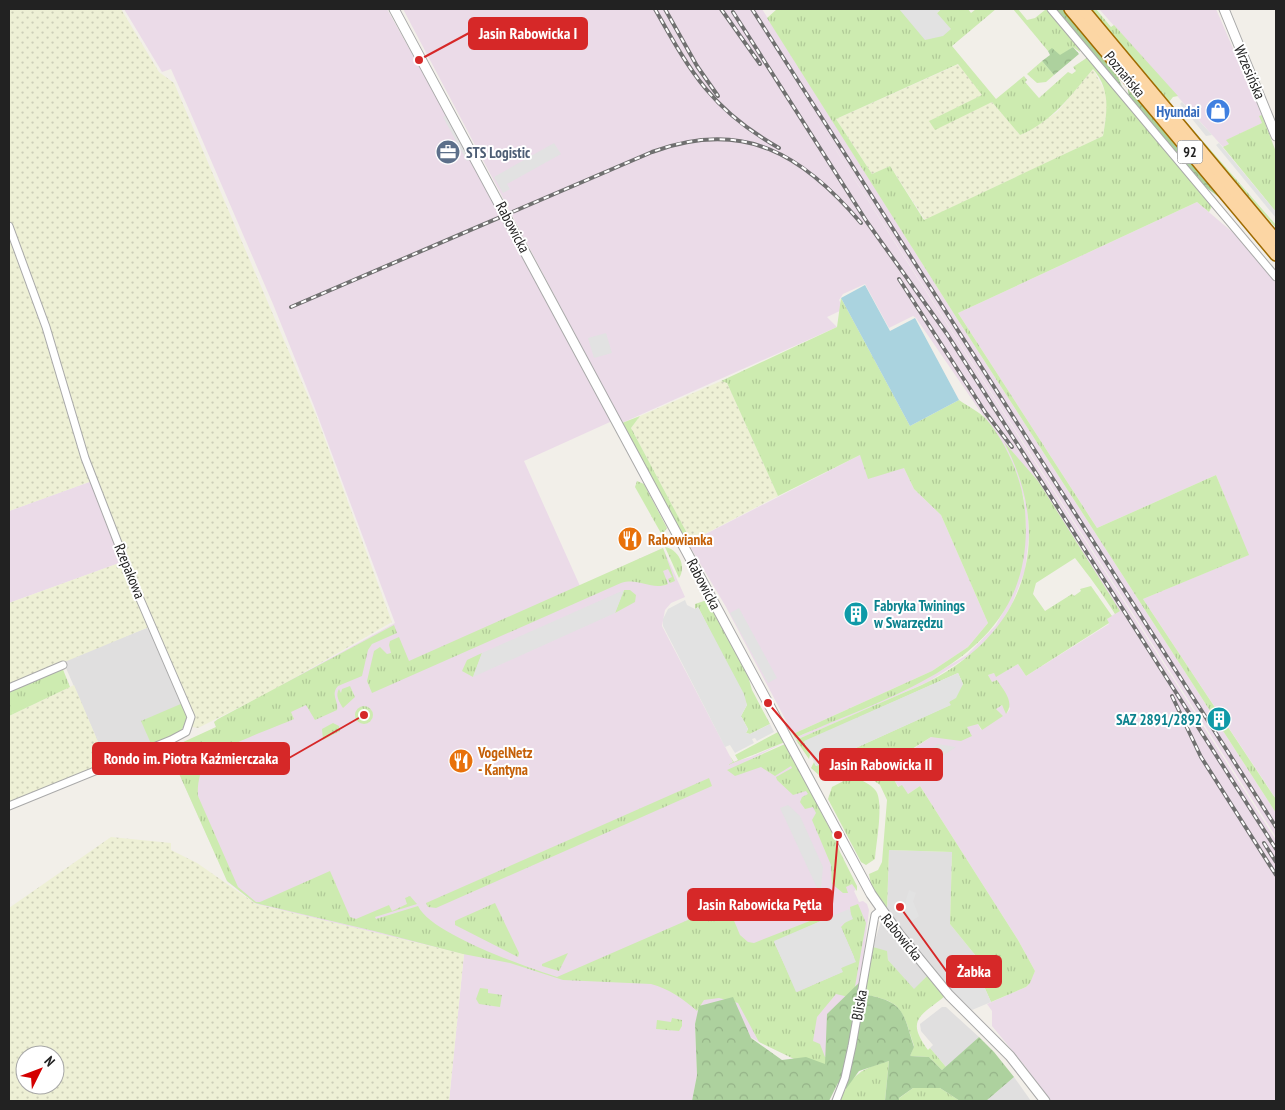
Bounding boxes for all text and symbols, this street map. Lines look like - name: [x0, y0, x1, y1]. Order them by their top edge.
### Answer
- callout: Jasin Rabowicka I: [469, 18, 587, 49]
- text: Jasin Rabowicka I: [478, 23, 577, 43]
- street label: Wrzesińska: [1230, 42, 1270, 102]
- street label: Poznańska: [1100, 47, 1150, 101]
- shop icon: Hyundai: [1205, 98, 1231, 124]
- place label: Hyundai: [1156, 102, 1200, 121]
- office icon: STS Logistic: [435, 139, 461, 165]
- road number: 92: [1178, 140, 1202, 163]
- place label: STS Logistic: [466, 143, 531, 162]
- street label: Rabowicka: [492, 198, 534, 256]
- restaurant icon: Rabowianka: [617, 526, 643, 552]
- place label: Rabowianka: [648, 530, 713, 549]
- street label: Rzepakowa: [110, 541, 150, 601]
- street label: Rabowicka: [683, 555, 725, 613]
- place label: Fabryka Twinings w Swarzędzu: [873, 596, 965, 632]
- building icon: Fabryka Twinings w Swarzędzu: [843, 601, 869, 627]
- building icon: SAZ 2891/2892: [1206, 706, 1232, 732]
- place label: SAZ 2891/2892: [1116, 710, 1202, 729]
- callout: Rondo im. Piotra Kaźmierczaka: [93, 743, 289, 774]
- place label: VogelNetz - Kantyna: [477, 743, 533, 779]
- text: Rondo im. Piotra Kaźmierczaka: [104, 748, 279, 768]
- restaurant icon: VogelNetz - Kantyna: [448, 748, 474, 774]
- callout: Jasin Rabowicka II: [820, 749, 942, 780]
- text: Jasin Rabowicka II: [829, 754, 932, 774]
- callout: Jasin Rabowicka Pętla: [688, 889, 832, 920]
- text: Jasin Rabowicka Pętla: [697, 894, 822, 914]
- street label: Rabowicka: [877, 910, 927, 964]
- callout: Żabka: [947, 956, 1001, 987]
- text: Żabka: [957, 961, 991, 981]
- street label: Bliska: [847, 988, 871, 1022]
- north arrow: [15, 1045, 65, 1095]
- text: N: [40, 1052, 59, 1070]

